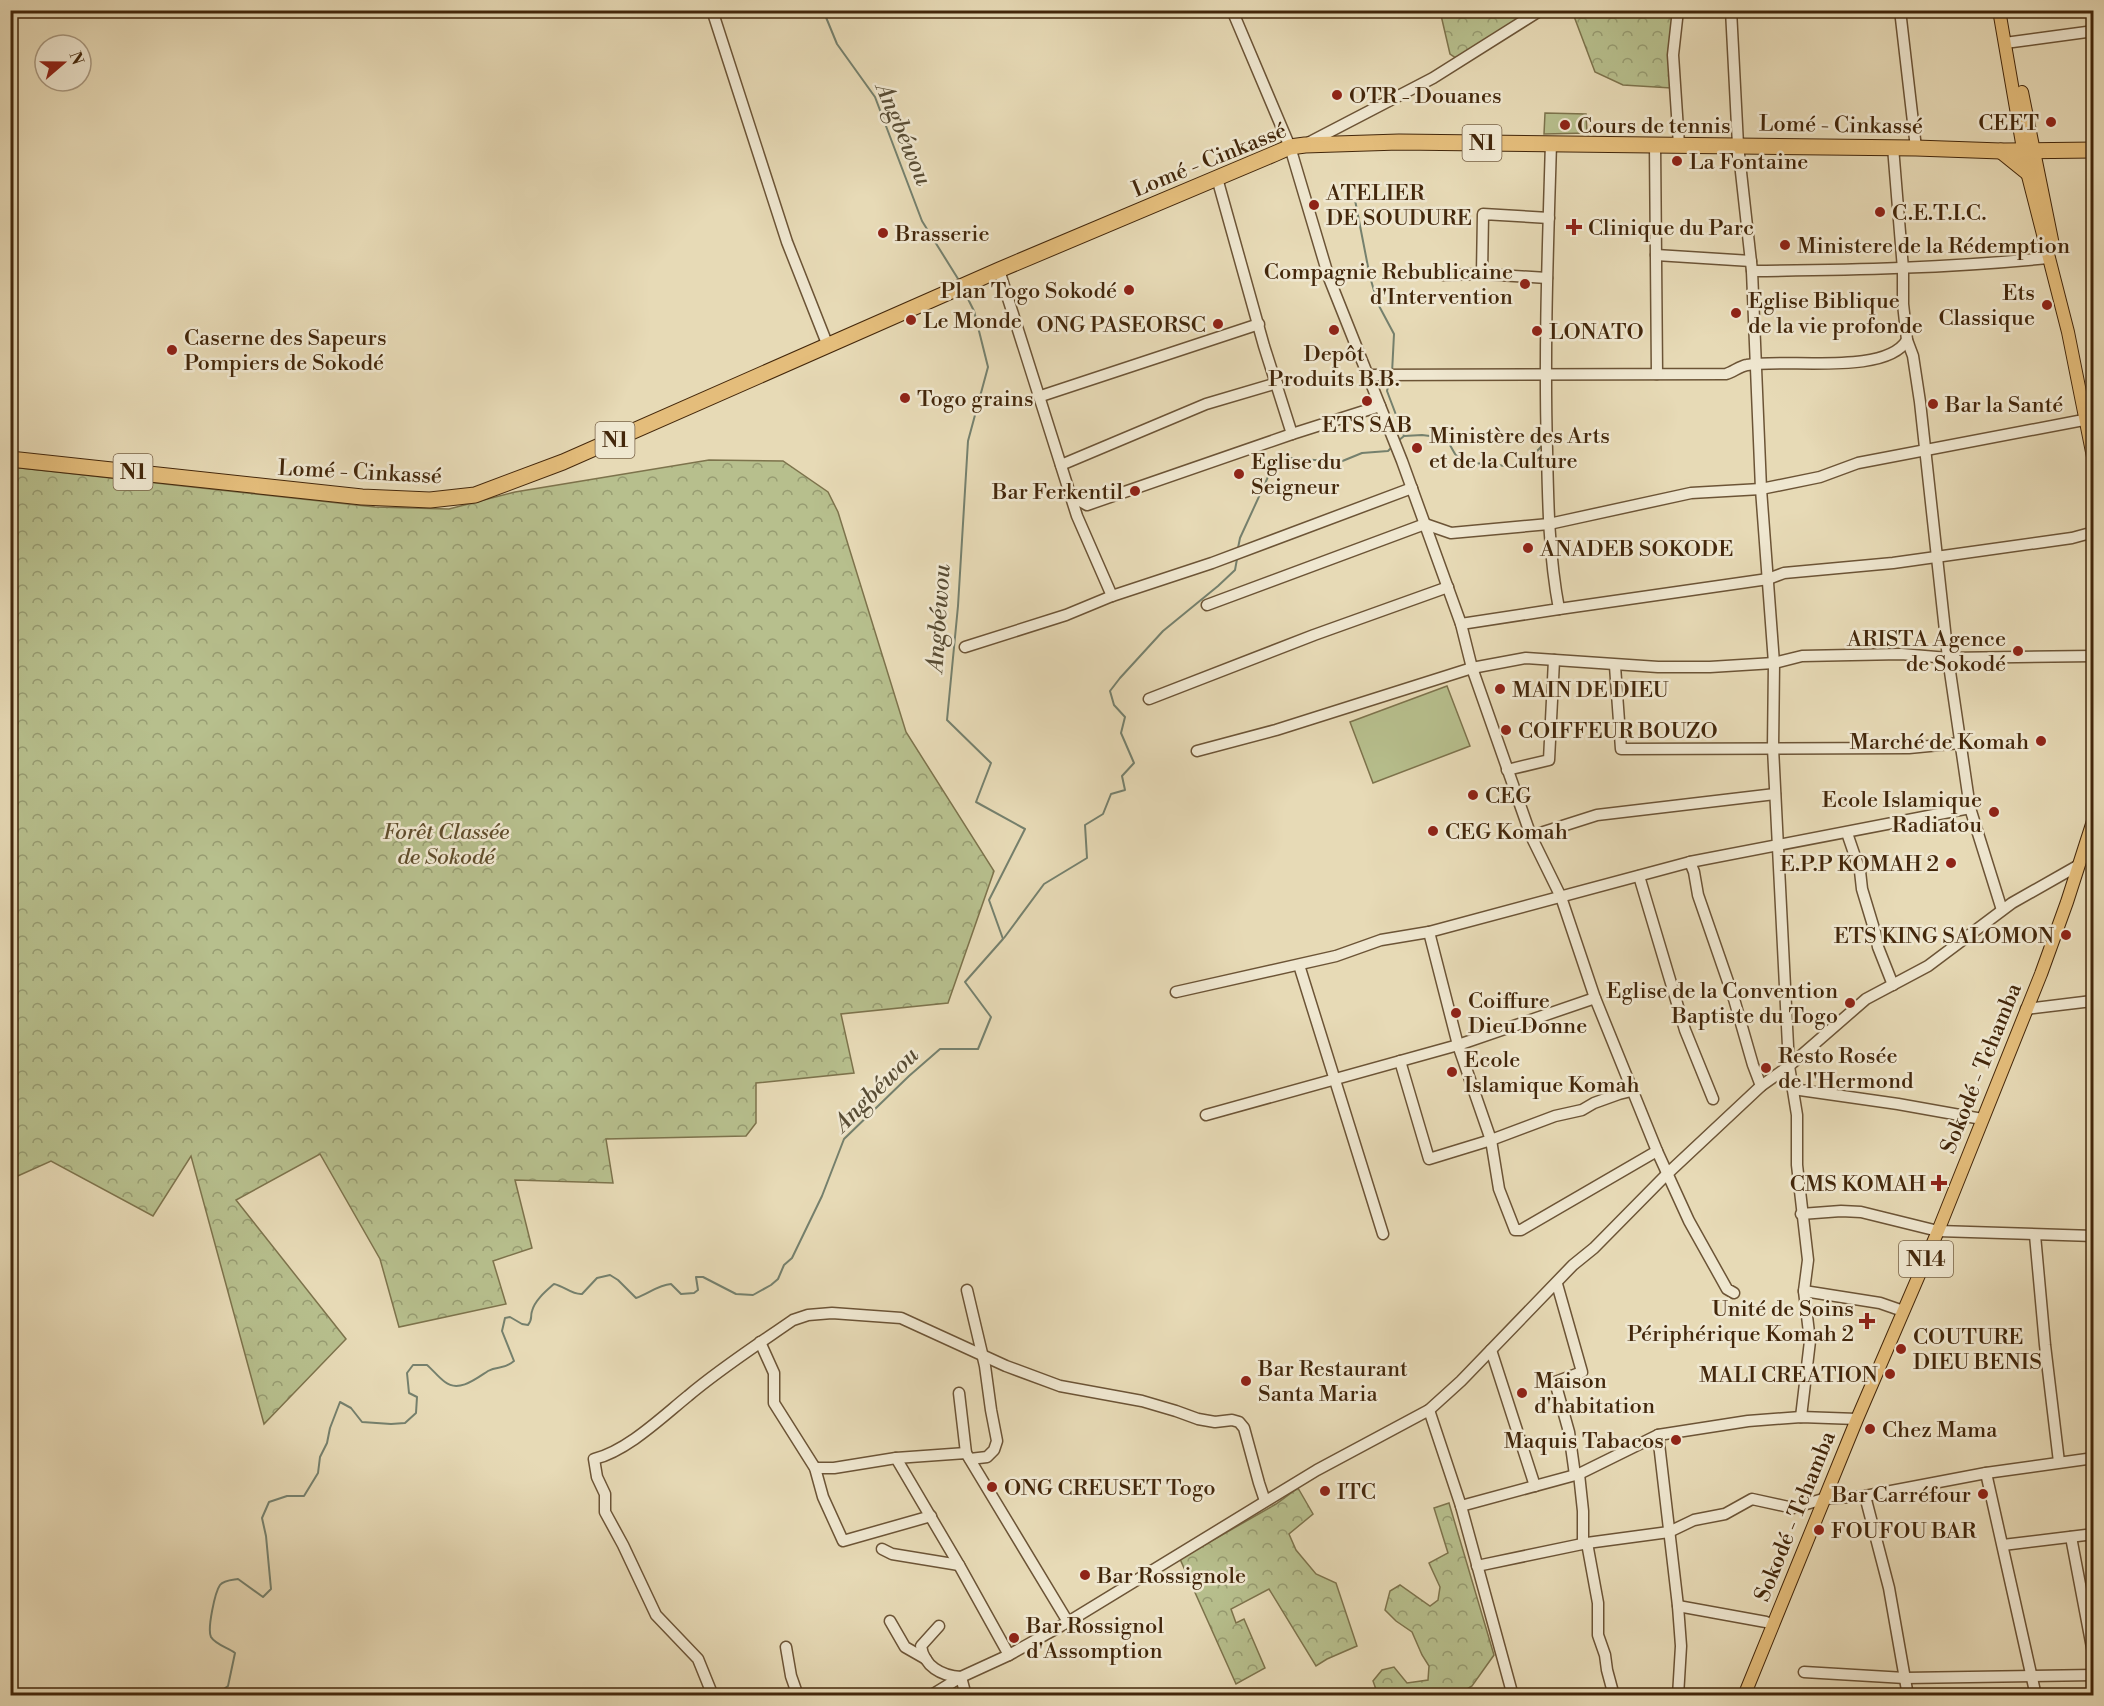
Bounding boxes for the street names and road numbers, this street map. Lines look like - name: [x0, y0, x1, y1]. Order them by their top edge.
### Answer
- street label: Lomé - Cinkassé: [1759, 111, 1923, 140]
- street label: Lomé - Cinkassé: [1128, 117, 1291, 204]
- road number: N1: [1462, 125, 1502, 161]
- road number: N1: [596, 422, 634, 458]
- road number: N1: [114, 454, 152, 490]
- street label: Lomé - Cinkassé: [277, 455, 443, 490]
- street label: Sokodé - Tchamba: [1935, 979, 2028, 1158]
- road number: N14: [1899, 1241, 1953, 1277]
- street label: Sokodé - Tchamba: [1749, 1427, 1842, 1606]

